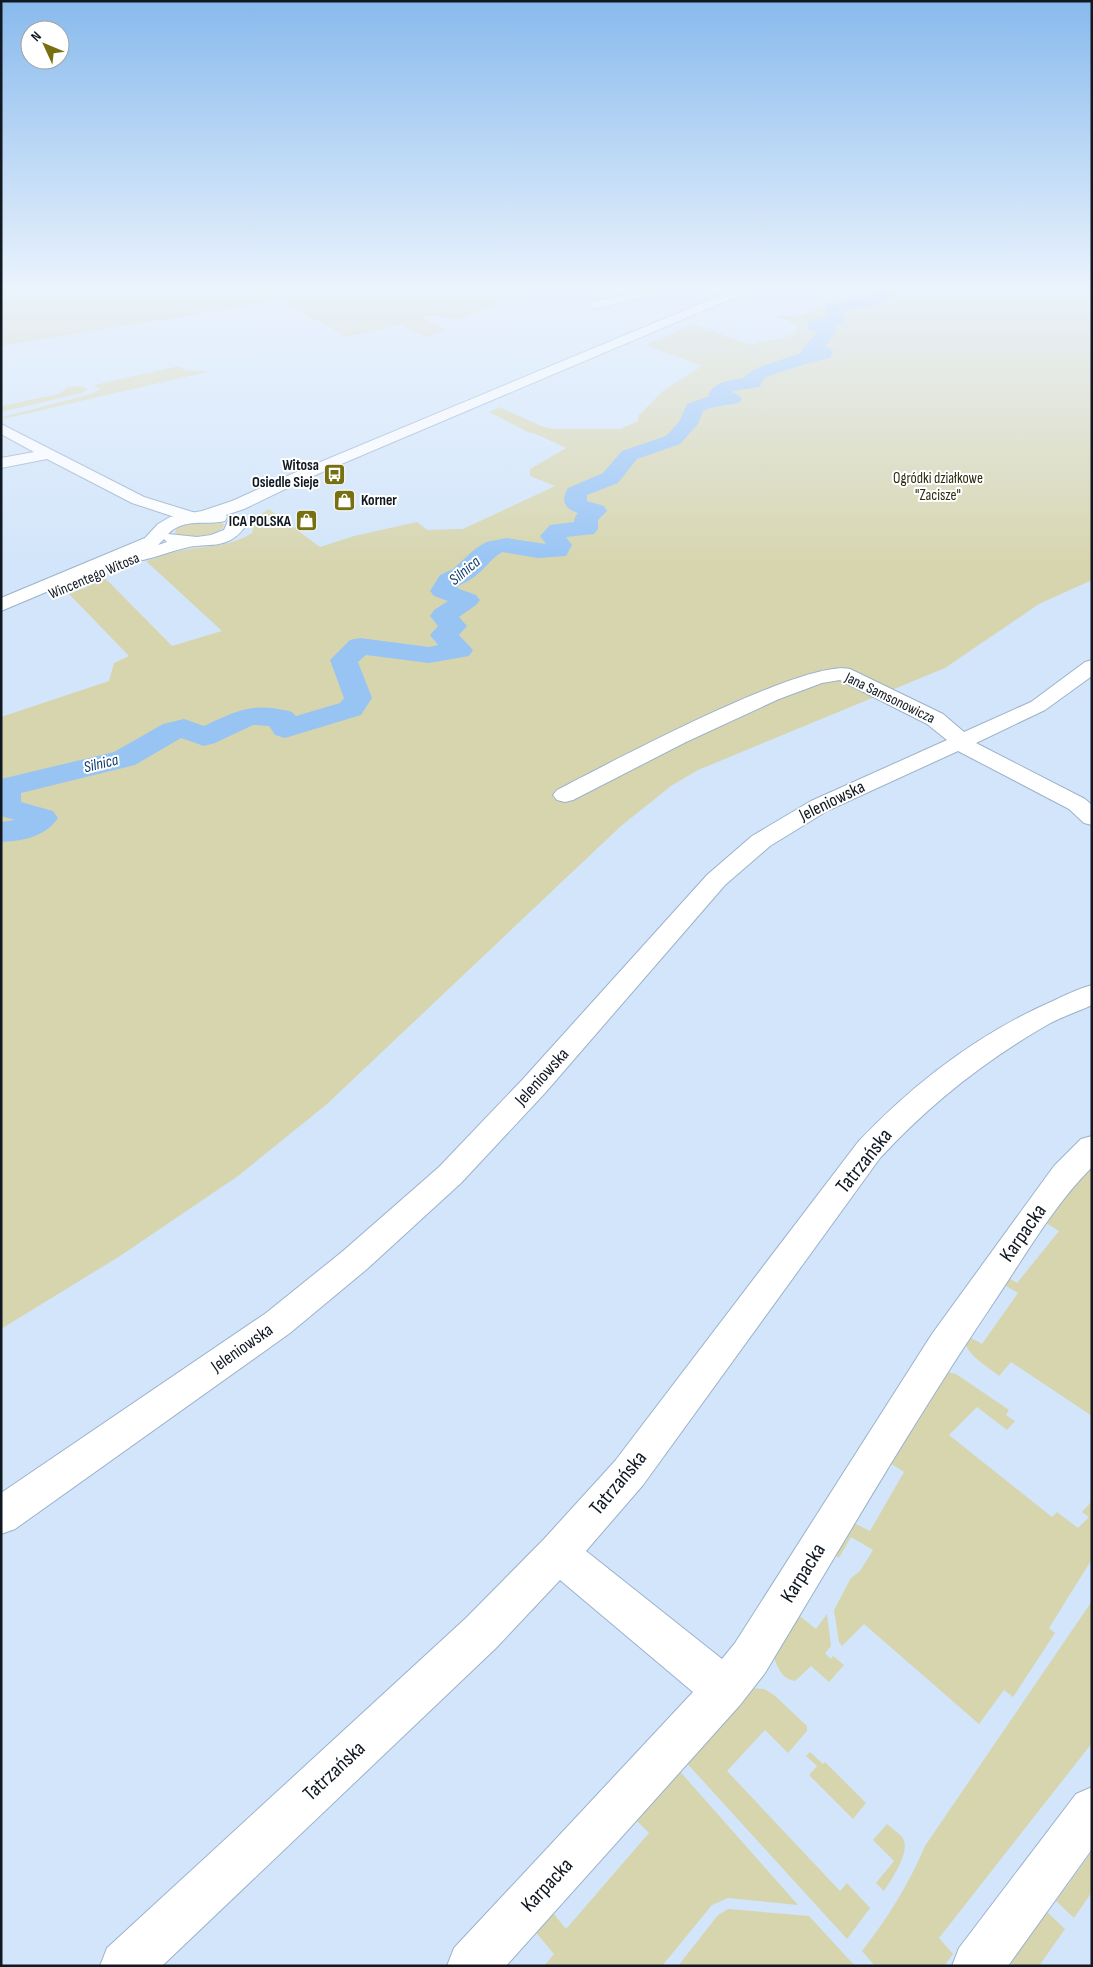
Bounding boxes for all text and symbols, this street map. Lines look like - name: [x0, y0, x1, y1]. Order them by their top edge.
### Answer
- north arrow: [20, 20, 70, 70]
- text: N: [27, 28, 45, 45]
- place label: Witosa Osiedle Sieje: [252, 456, 319, 492]
- bus stop icon: Witosa Osiedle Sieje: [323, 462, 347, 486]
- park label: Ogródki działkowe "Zacisze": [893, 469, 983, 505]
- shop icon: Korner: [333, 488, 357, 512]
- place label: Korner: [361, 491, 397, 510]
- shop icon: ICA POLSKA: [295, 509, 319, 533]
- place label: ICA POLSKA: [229, 512, 292, 531]
- street label: Wincentego Witosa: [46, 548, 142, 604]
- water label: Silnica: [446, 552, 485, 589]
- street label: Jana Samsonowicza: [841, 668, 938, 728]
- water label: Silnica: [82, 750, 121, 777]
- street label: Jeleniowska: [795, 776, 868, 826]
- street label: Jeleniowska: [510, 1044, 573, 1111]
- street label: Tatrzańska: [830, 1124, 898, 1198]
- street label: Karpacka: [994, 1199, 1052, 1267]
- street label: Jeleniowska: [206, 1319, 277, 1377]
- street label: Tatrzańska: [584, 1446, 652, 1520]
- street label: Karpacka: [775, 1539, 831, 1607]
- street label: Tatrzańska: [298, 1736, 370, 1806]
- street label: Karpacka: [516, 1853, 578, 1917]

